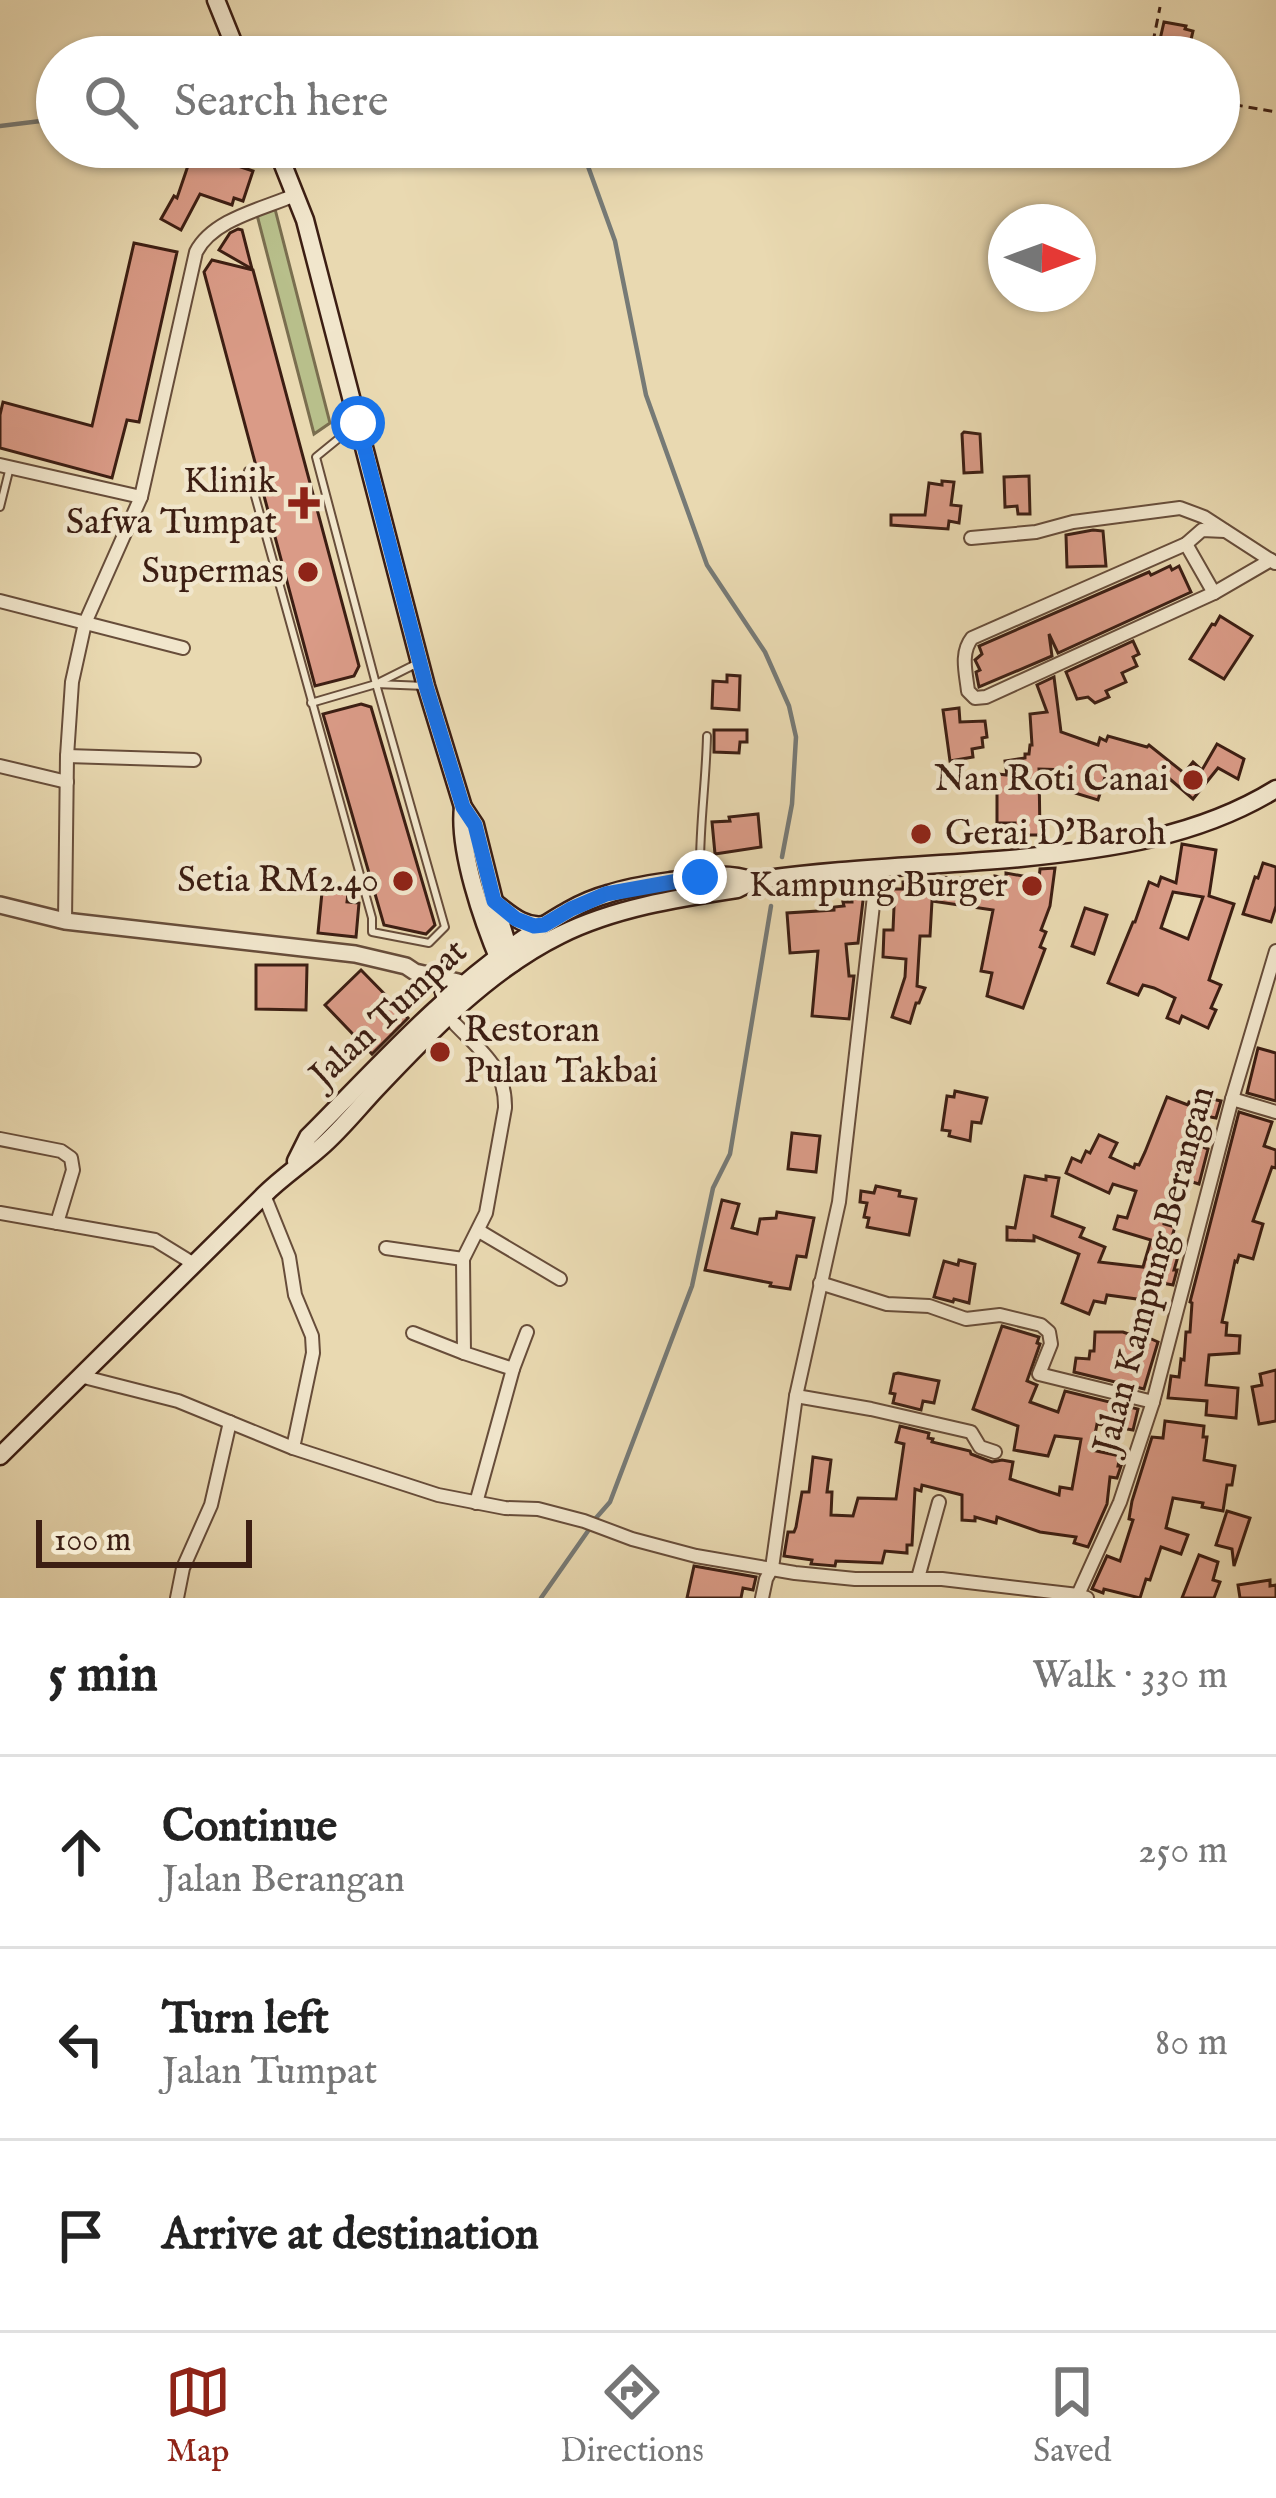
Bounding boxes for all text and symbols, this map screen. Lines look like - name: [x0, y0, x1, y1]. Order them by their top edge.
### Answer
- search box: [36, 36, 1240, 168]
- icon: search: [78, 69, 144, 135]
- text: Search here: [174, 74, 388, 131]
- north arrow: [988, 204, 1096, 312]
- route start: [331, 396, 385, 450]
- place label: Klinik Safwa Tumpat: [66, 459, 278, 546]
- marker: Klinik Safwa Tumpat: [288, 487, 320, 519]
- place label: Supermas: [142, 549, 284, 595]
- marker: Supermas: [295, 559, 321, 585]
- place label: Nan Roti Canai: [934, 757, 1169, 803]
- marker: Nan Roti Canai: [1180, 767, 1206, 793]
- place label: Gerai D'Baroh: [945, 811, 1166, 857]
- marker: Gerai D'Baroh: [908, 821, 934, 847]
- route end: [673, 850, 727, 904]
- place label: Setia RM2.40: [177, 858, 379, 904]
- place label: Kampung Burger: [749, 863, 1008, 909]
- marker: Setia RM2.40: [390, 868, 416, 894]
- marker: Kampung Burger: [1019, 873, 1045, 899]
- street label: Jalan Tumpat: [298, 929, 477, 1101]
- place label: Restoran Pulau Takbai: [464, 1008, 658, 1095]
- marker: Restoran Pulau Takbai: [427, 1039, 453, 1065]
- street label: Jalan Kampung Berangan: [1083, 1081, 1226, 1463]
- scale bar: [36, 1514, 252, 1567]
- text: 100 m: [54, 1520, 131, 1562]
- text: 5 min: [48, 1644, 158, 1709]
- text: Walk · 330 m: [1032, 1652, 1228, 1701]
- text: Continue: [162, 1799, 337, 1856]
- icon: ahead: [48, 1819, 114, 1885]
- text: 250 m: [1138, 1827, 1228, 1876]
- text: Jalan Berangan: [162, 1856, 405, 1905]
- text: Turn left: [162, 1991, 329, 2048]
- icon: left: [48, 2011, 114, 2077]
- text: 80 m: [1155, 2019, 1228, 2068]
- text: Jalan Tumpat: [162, 2048, 377, 2097]
- icon: arrive: [48, 2203, 114, 2269]
- text: Arrive at destination: [162, 2207, 539, 2264]
- tab: Map: [165, 2359, 231, 2473]
- tab: Directions: [560, 2359, 704, 2473]
- tab: Saved: [1033, 2359, 1111, 2473]

